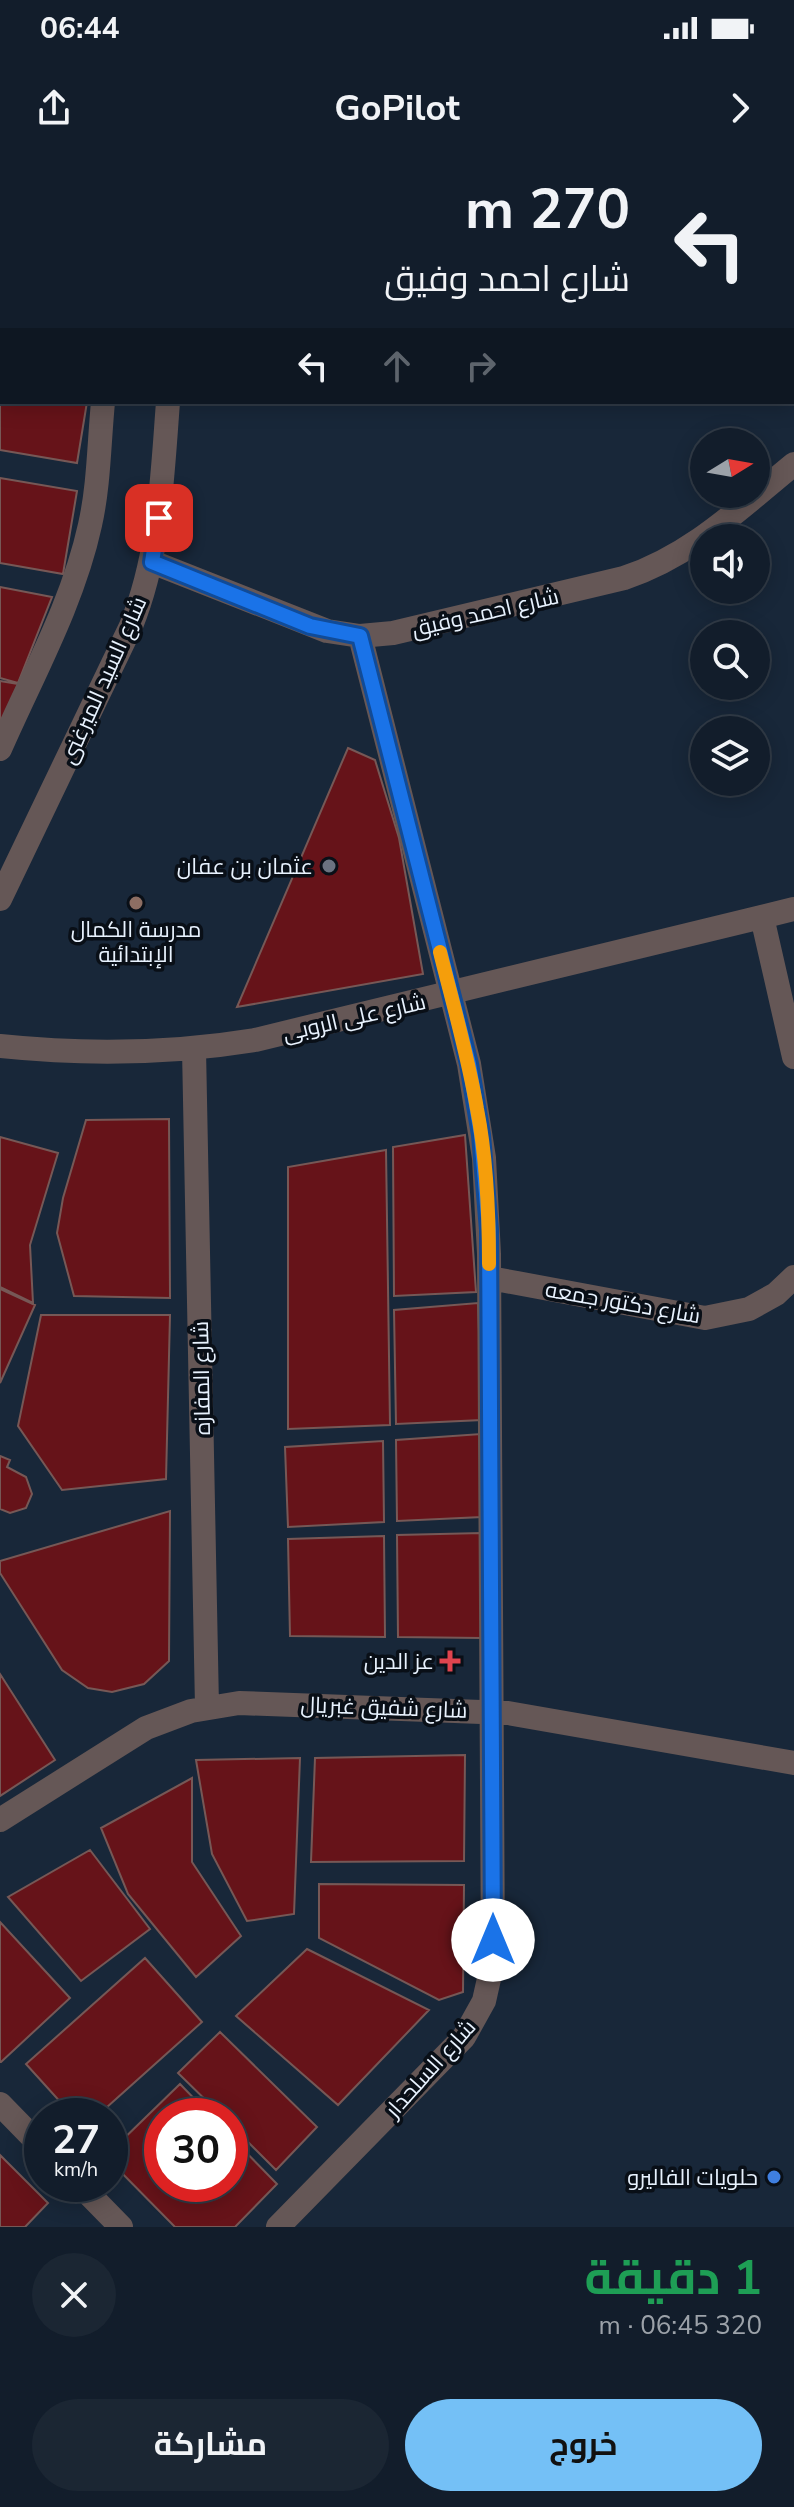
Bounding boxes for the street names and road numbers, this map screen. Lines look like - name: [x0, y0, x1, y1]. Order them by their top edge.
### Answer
- street label: شارع احمد وفيق: [409, 581, 562, 644]
- street label: شارع السيد الميرغنى: [54, 592, 154, 769]
- street label: شارع على الروبى: [280, 987, 429, 1049]
- street label: شارع دكتور جمعه: [543, 1275, 703, 1331]
- street label: شارع المفازه: [186, 1321, 218, 1435]
- street label: شارع شفيق غبريال: [300, 1690, 468, 1726]
- street label: شارع السلحدار: [377, 2013, 483, 2126]

